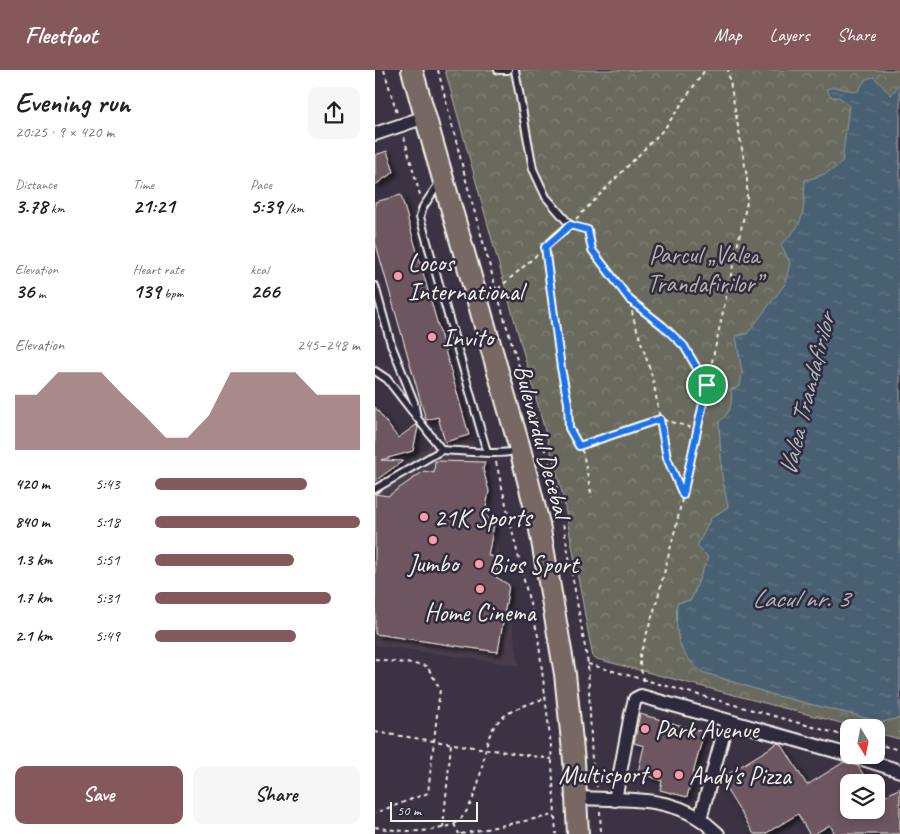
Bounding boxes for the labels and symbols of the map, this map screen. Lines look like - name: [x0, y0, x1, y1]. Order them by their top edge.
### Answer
- park label: Parcul „Valea Trandafirilor”: [647, 239, 766, 300]
- place label: Locos International: [408, 247, 528, 308]
- marker: Locos International: [392, 270, 404, 282]
- water label: Valea Trandafirilor: [770, 306, 844, 479]
- place label: Invito: [442, 322, 496, 354]
- marker: Invito: [426, 331, 438, 343]
- street label: Bulevardul Decebal: [506, 361, 579, 526]
- pin: [686, 364, 728, 406]
- place label: 21K Sports: [434, 502, 534, 534]
- marker: 21K Sports: [418, 511, 430, 523]
- marker: Jumbo: [427, 534, 439, 546]
- place label: Jumbo: [407, 548, 461, 580]
- place label: Bios Sport: [489, 549, 581, 581]
- marker: Bios Sport: [473, 558, 485, 570]
- water label: Lacul nr. 3: [752, 582, 853, 615]
- marker: Home Cinema: [474, 583, 486, 595]
- place label: Home Cinema: [424, 597, 538, 629]
- place label: Park Avenue: [655, 714, 760, 746]
- north arrow: [840, 719, 885, 764]
- marker: Park Avenue: [639, 723, 651, 735]
- place label: Multisport: [558, 759, 651, 791]
- place label: Andy's Pizza: [689, 760, 793, 792]
- marker: Multisport: [651, 768, 663, 780]
- marker: Andy's Pizza: [673, 769, 685, 781]
- scale bar: [390, 799, 477, 822]

